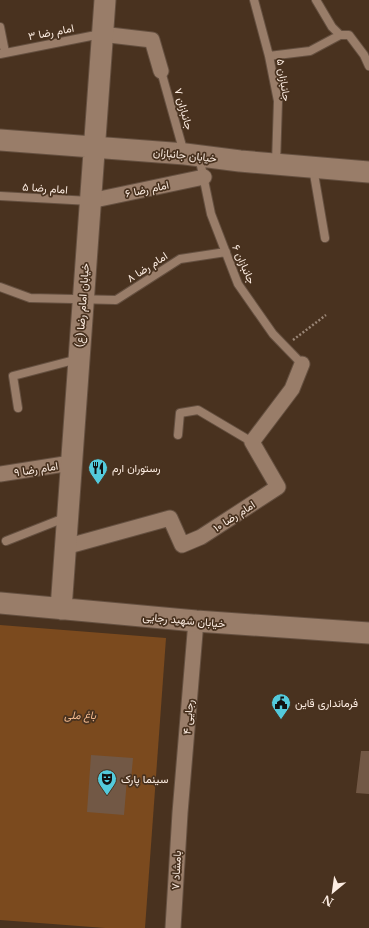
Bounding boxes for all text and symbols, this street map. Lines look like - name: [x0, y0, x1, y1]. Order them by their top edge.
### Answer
- street label: امام رضا ۳: [27, 21, 75, 44]
- street label: جانبازان ۵: [274, 58, 294, 102]
- street label: جانبازان ۷: [171, 87, 197, 131]
- street label: خیابان جانبازان: [152, 145, 218, 165]
- street label: امام رضا ۶: [124, 178, 170, 201]
- street label: امام رضا ۵: [22, 179, 68, 198]
- street label: جانبازان ۶: [229, 242, 259, 286]
- street label: امام رضا ۸: [124, 249, 170, 286]
- street label: خیابان امام رضا (ع): [72, 263, 93, 348]
- restaurant icon: رستوران ارم: [87, 457, 109, 485]
- street label: امام رضا ۹: [13, 459, 59, 480]
- place label: رستوران ارم: [112, 461, 161, 476]
- street label: امام رضا ۱۰: [210, 497, 258, 535]
- street label: خیابان شهید رجایی: [142, 609, 226, 631]
- public building icon: فرمانداری قاین: [270, 692, 292, 720]
- place label: فرمانداری قاین: [295, 696, 358, 710]
- street label: رجایی ۴: [180, 699, 197, 735]
- park label: باغ ملی: [64, 708, 97, 723]
- theatre icon: سینما پارک: [96, 768, 118, 796]
- place label: سینما پارک: [121, 772, 169, 787]
- street label: بامشاد ۷: [168, 850, 184, 890]
- north arrow: [313, 872, 353, 912]
- text: N: [320, 892, 336, 909]

